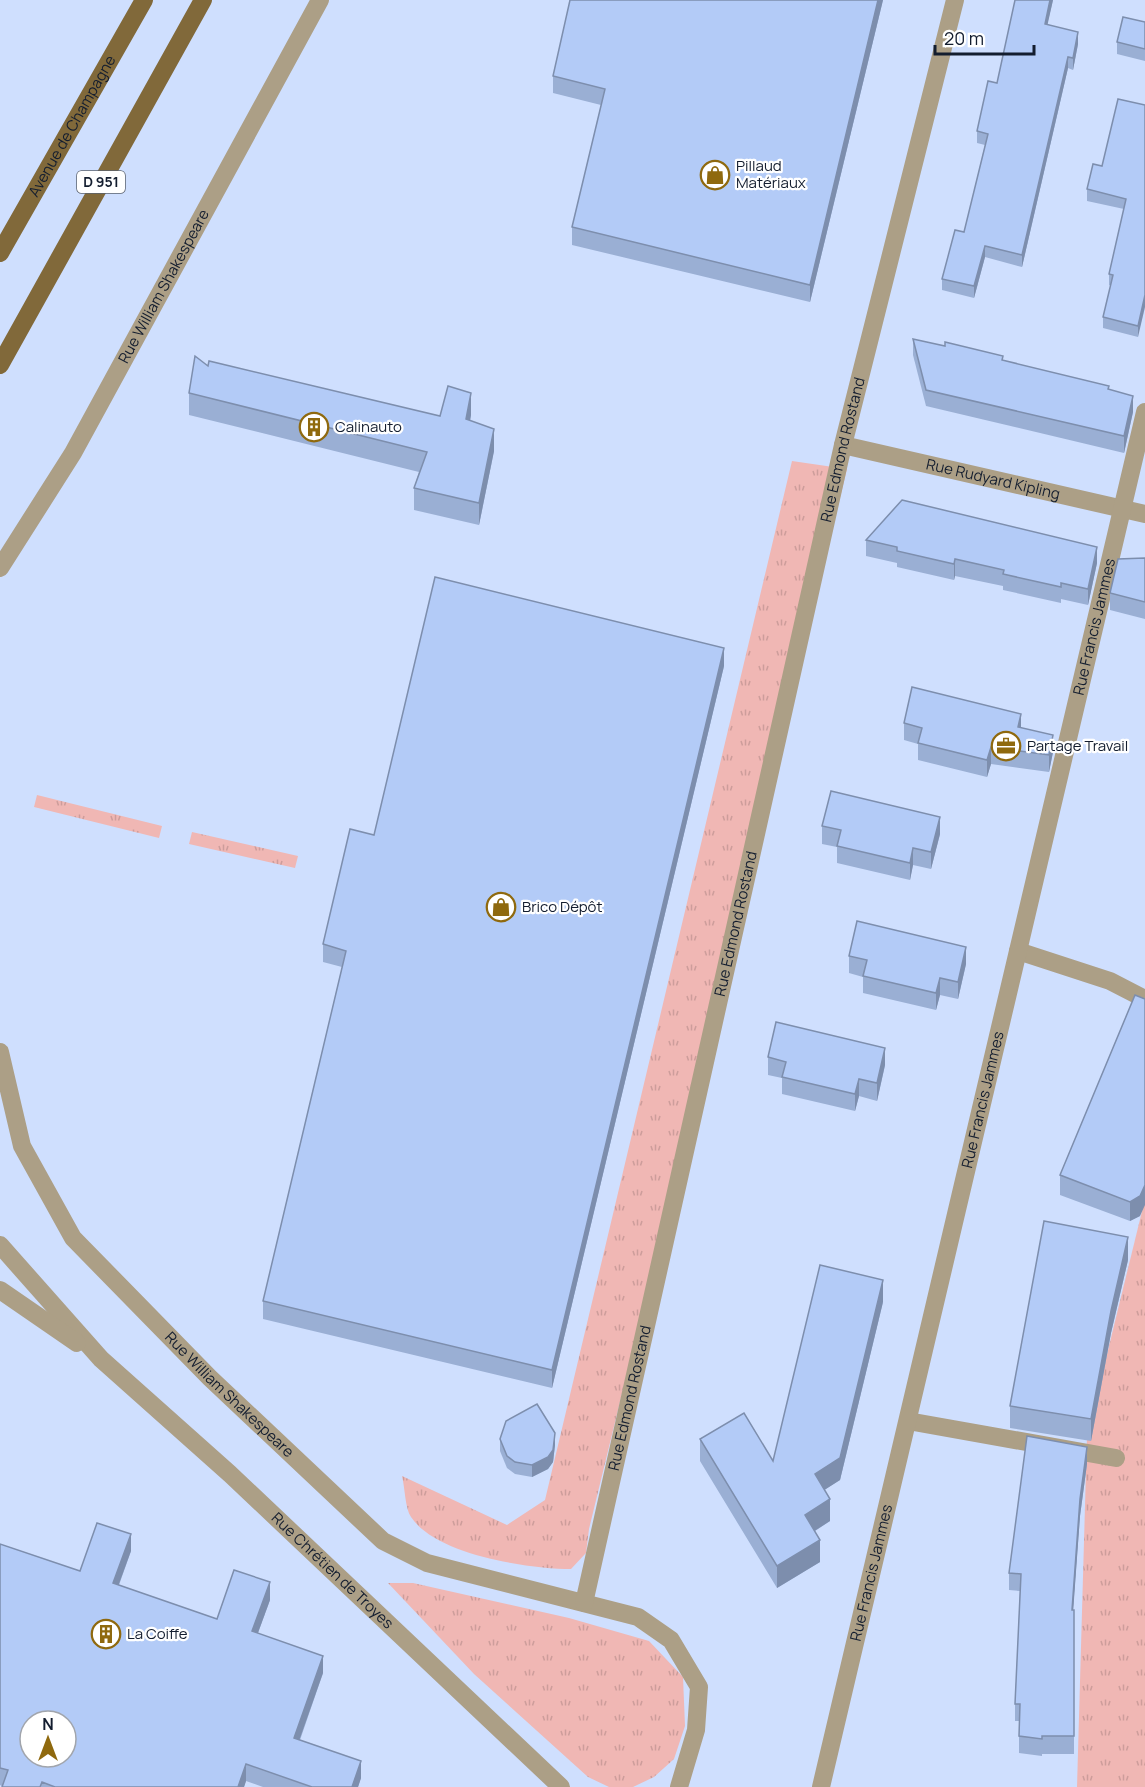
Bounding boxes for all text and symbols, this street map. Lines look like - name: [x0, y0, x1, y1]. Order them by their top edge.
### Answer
- scale bar: [935, 18, 1034, 56]
- text: 20 m: [944, 26, 984, 50]
- street label: Avenue de Champagne: [23, 51, 120, 200]
- place label: Pillaud Matériaux: [736, 155, 806, 193]
- shop icon: Pillaud Matériaux: [699, 159, 731, 191]
- road number: D 951: [77, 171, 125, 193]
- street label: Rue William Shakespeare: [113, 205, 214, 367]
- street label: Rue Edmond Rostand: [815, 375, 870, 524]
- building icon: Calinauto: [298, 411, 330, 443]
- place label: Calinauto: [335, 416, 402, 437]
- street label: Rue Rudyard Kipling: [924, 453, 1062, 504]
- street label: Rue Francis Jammes: [1068, 556, 1120, 697]
- office icon: Partage Travail: [990, 730, 1022, 762]
- place label: Partage Travail: [1027, 735, 1128, 756]
- street label: Rue Edmond Rostand: [709, 849, 762, 998]
- shop icon: Brico Dépôt: [485, 891, 517, 923]
- place label: Brico Dépôt: [522, 896, 602, 917]
- street label: Rue Francis Jammes: [956, 1029, 1009, 1170]
- street label: Rue Edmond Rostand: [603, 1323, 656, 1473]
- street label: Rue William Shakespeare: [160, 1327, 299, 1462]
- street label: Rue Francis Jammes: [845, 1502, 897, 1643]
- street label: Rue Chrétien de Troyes: [267, 1507, 399, 1633]
- building icon: La Coiffe: [90, 1618, 122, 1650]
- place label: La Coiffe: [127, 1623, 188, 1644]
- north arrow: [18, 1709, 78, 1769]
- text: N: [42, 1713, 54, 1735]

